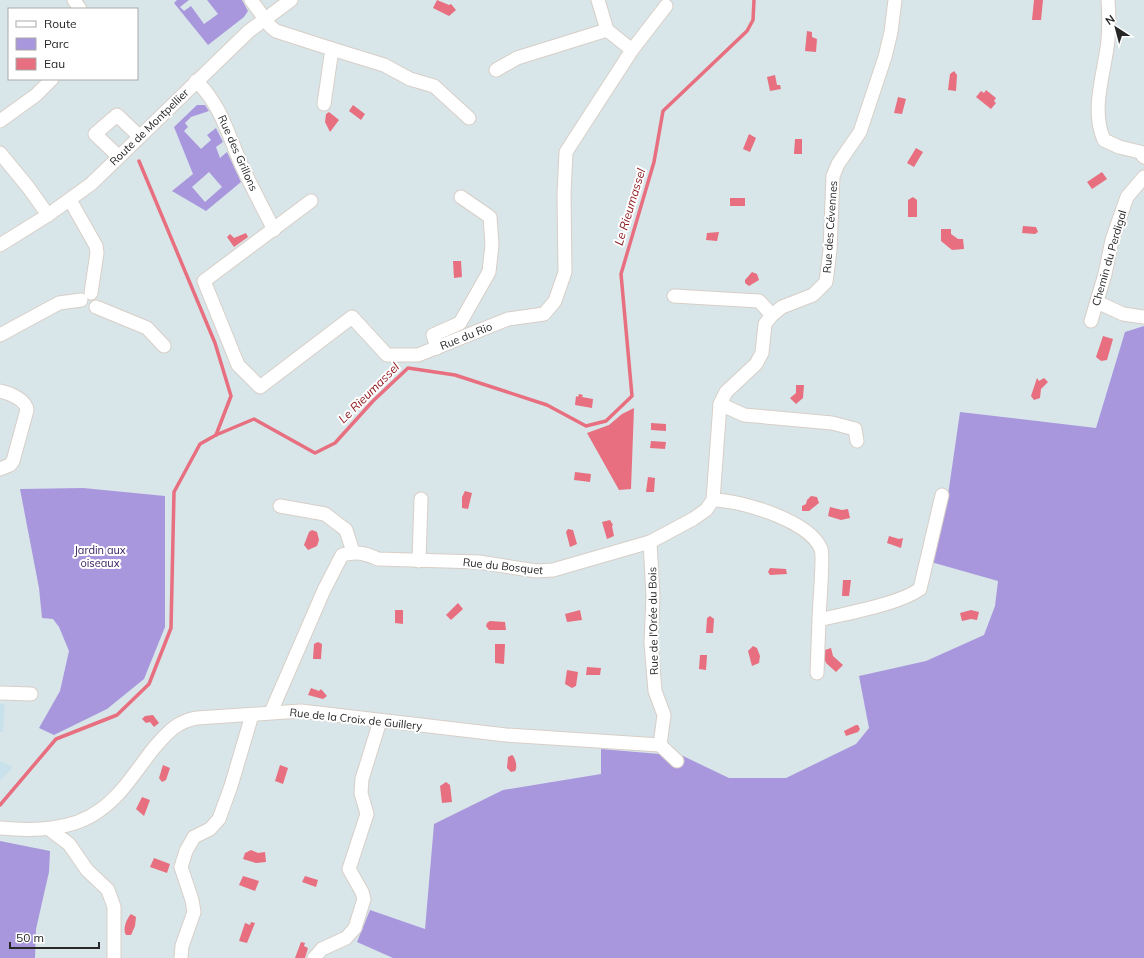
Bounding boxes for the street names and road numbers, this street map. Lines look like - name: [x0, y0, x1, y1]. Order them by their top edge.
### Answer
- street label: Route de Montpellier: [106, 86, 192, 168]
- street label: Rue des Grillons: [215, 113, 261, 193]
- street label: Rue des Cévennes: [820, 180, 840, 274]
- street label: Chemin du Perdigal: [1089, 208, 1129, 308]
- street label: Rue du Rio: [438, 319, 494, 353]
- street label: Rue du Bosquet: [462, 555, 544, 577]
- street label: Rue de l'Orée du Bois: [645, 567, 661, 675]
- street label: Rue de la Croix de Guillery: [289, 705, 423, 733]

